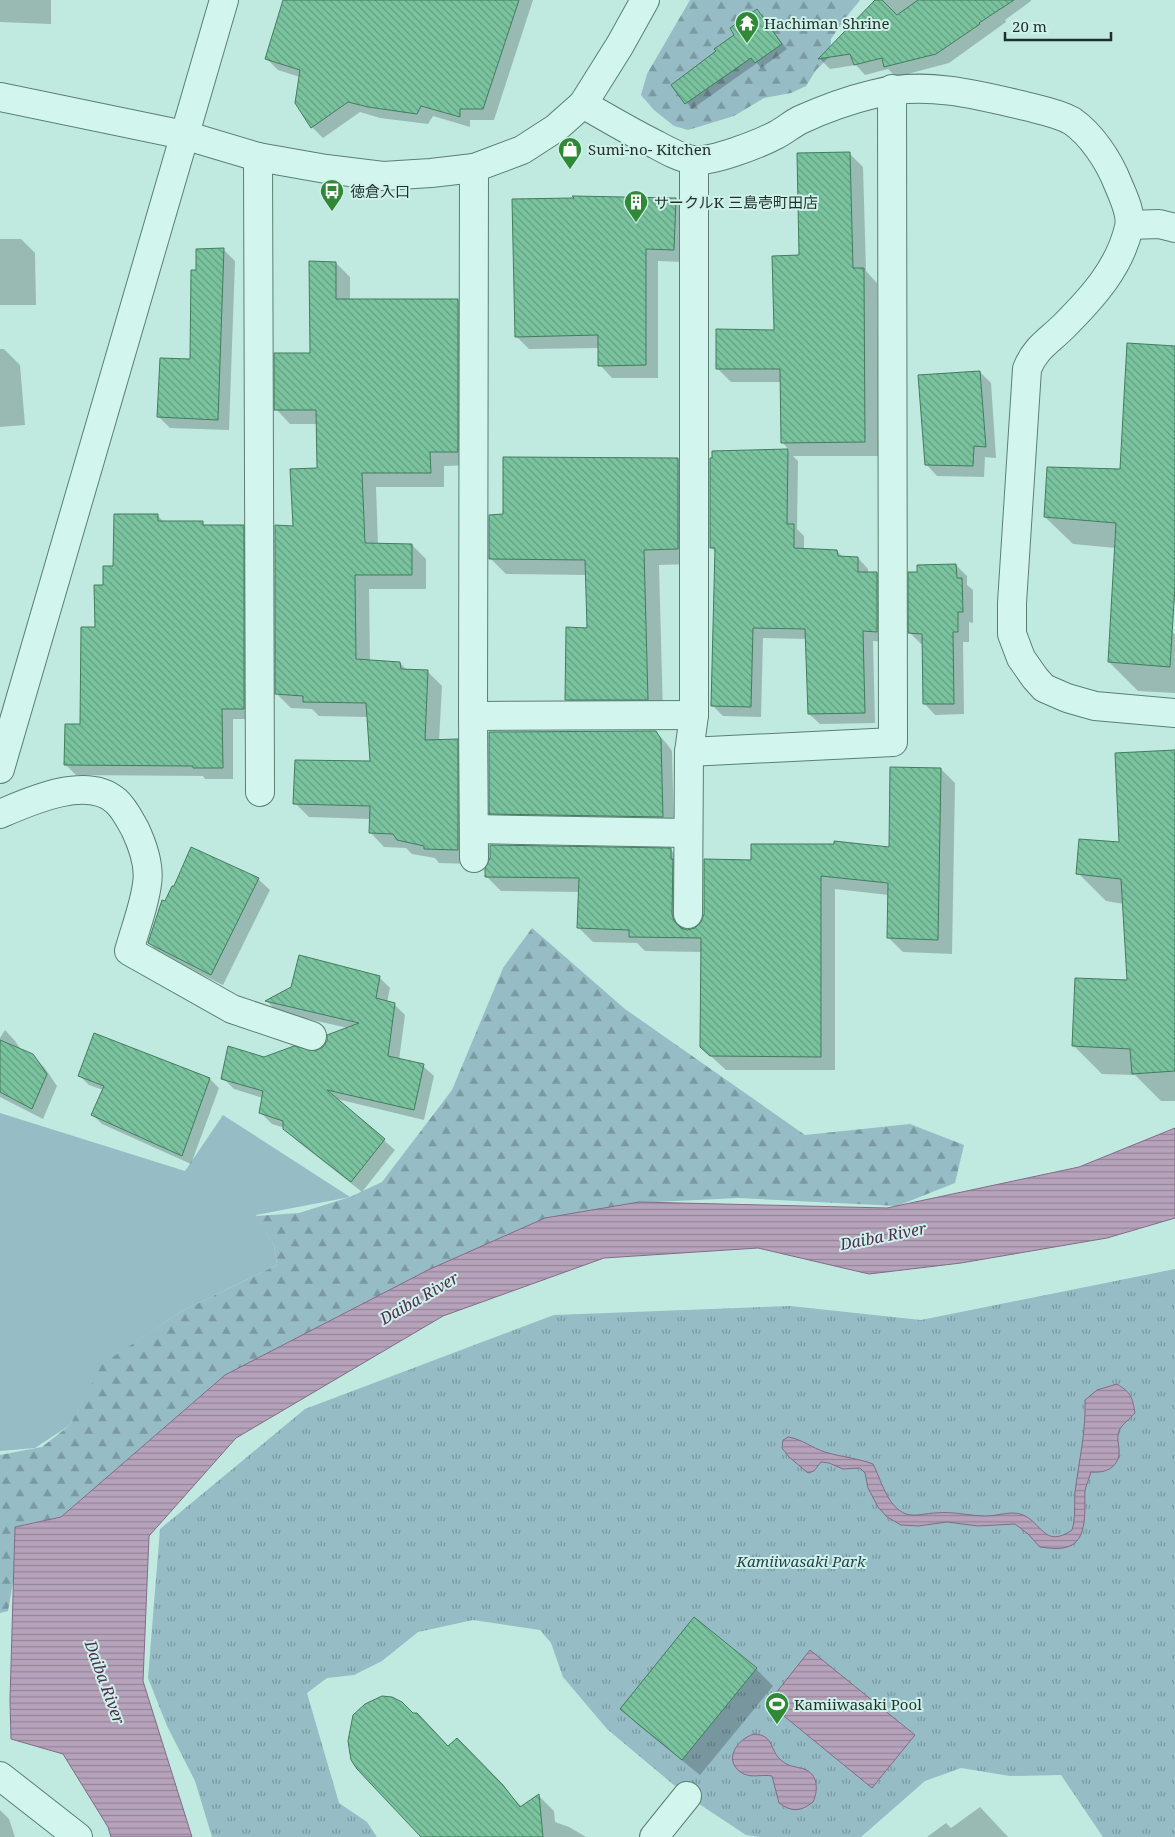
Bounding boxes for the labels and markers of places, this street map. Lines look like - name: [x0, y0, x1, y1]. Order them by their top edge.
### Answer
- temple icon: Hachiman Shrine: [734, 10, 760, 44]
- place label: Hachiman Shrine: [764, 13, 890, 33]
- shop icon: Sumi-no- Kitchen: [557, 136, 583, 170]
- place label: Sumi-no- Kitchen: [588, 139, 712, 159]
- bus stop icon: 徳倉入口: [319, 178, 345, 212]
- place label: 徳倉入口: [350, 181, 410, 201]
- building icon: サークルK 三島壱町田店: [623, 189, 649, 223]
- place label: サークルK 三島壱町田店: [654, 192, 818, 212]
- sports icon: Kamiiwasaki Pool: [764, 1691, 790, 1725]
- place label: Kamiiwasaki Pool: [794, 1694, 922, 1714]

